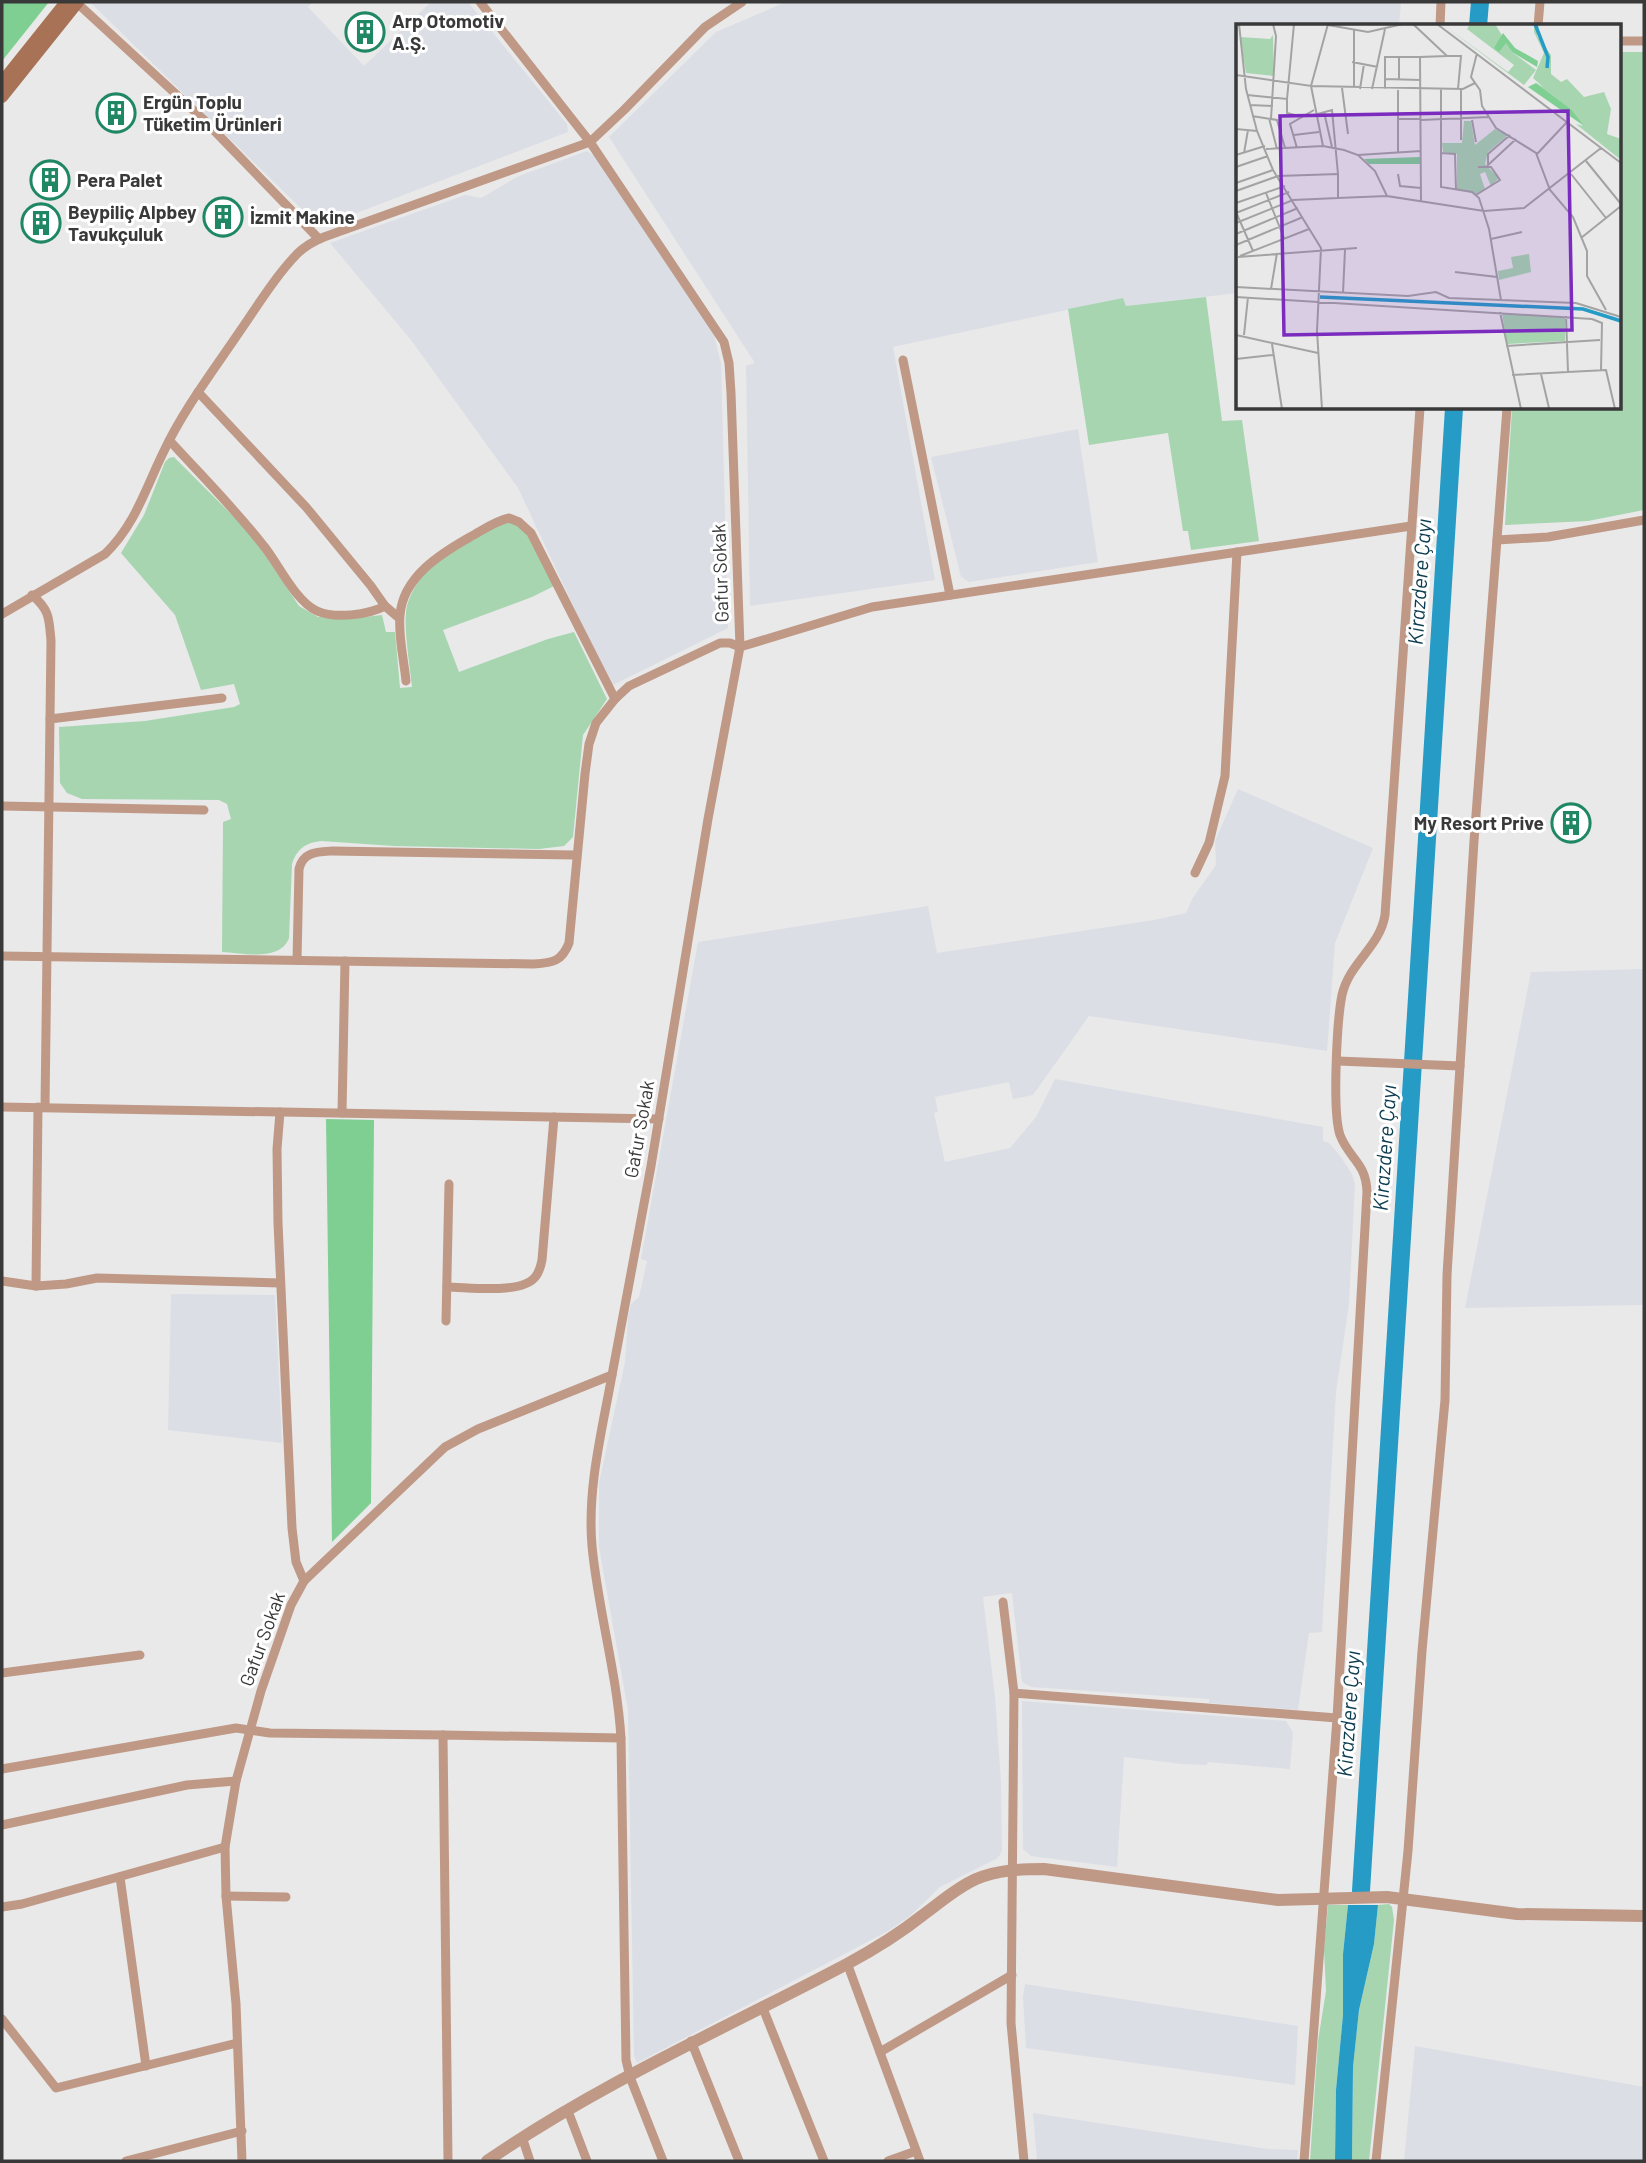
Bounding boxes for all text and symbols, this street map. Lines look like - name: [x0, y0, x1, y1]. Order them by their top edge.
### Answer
- place label: Arp Otomotiv A.Ş.: [392, 9, 504, 54]
- building icon: Arp Otomotiv A.Ş.: [344, 11, 386, 53]
- inset map: [1236, 24, 1622, 410]
- place label: Ergün Toplu Tüketim Ürünleri: [143, 90, 282, 135]
- building icon: Ergün Toplu Tüketim Ürünleri: [95, 92, 137, 134]
- building icon: Pera Palet: [29, 159, 71, 201]
- place label: Pera Palet: [77, 168, 162, 191]
- building icon: İzmit Makine: [202, 196, 244, 238]
- place label: Beypiliç Alpbey Tavukçuluk: [68, 200, 197, 245]
- building icon: Beypiliç Alpbey Tavukçuluk: [20, 202, 62, 244]
- place label: İzmit Makine: [250, 205, 355, 228]
- water label: Kirazdere Çayı: [1402, 518, 1435, 646]
- street label: Gafur Sokak: [706, 523, 733, 623]
- building icon: My Resort Prive: [1550, 802, 1592, 844]
- place label: My Resort Prive: [1414, 811, 1544, 834]
- street label: Gafur Sokak: [619, 1078, 658, 1180]
- water label: Kirazdere Çayı: [1367, 1084, 1400, 1212]
- street label: Gafur Sokak: [234, 1588, 289, 1689]
- water label: Kirazdere Çayı: [1331, 1650, 1364, 1778]

